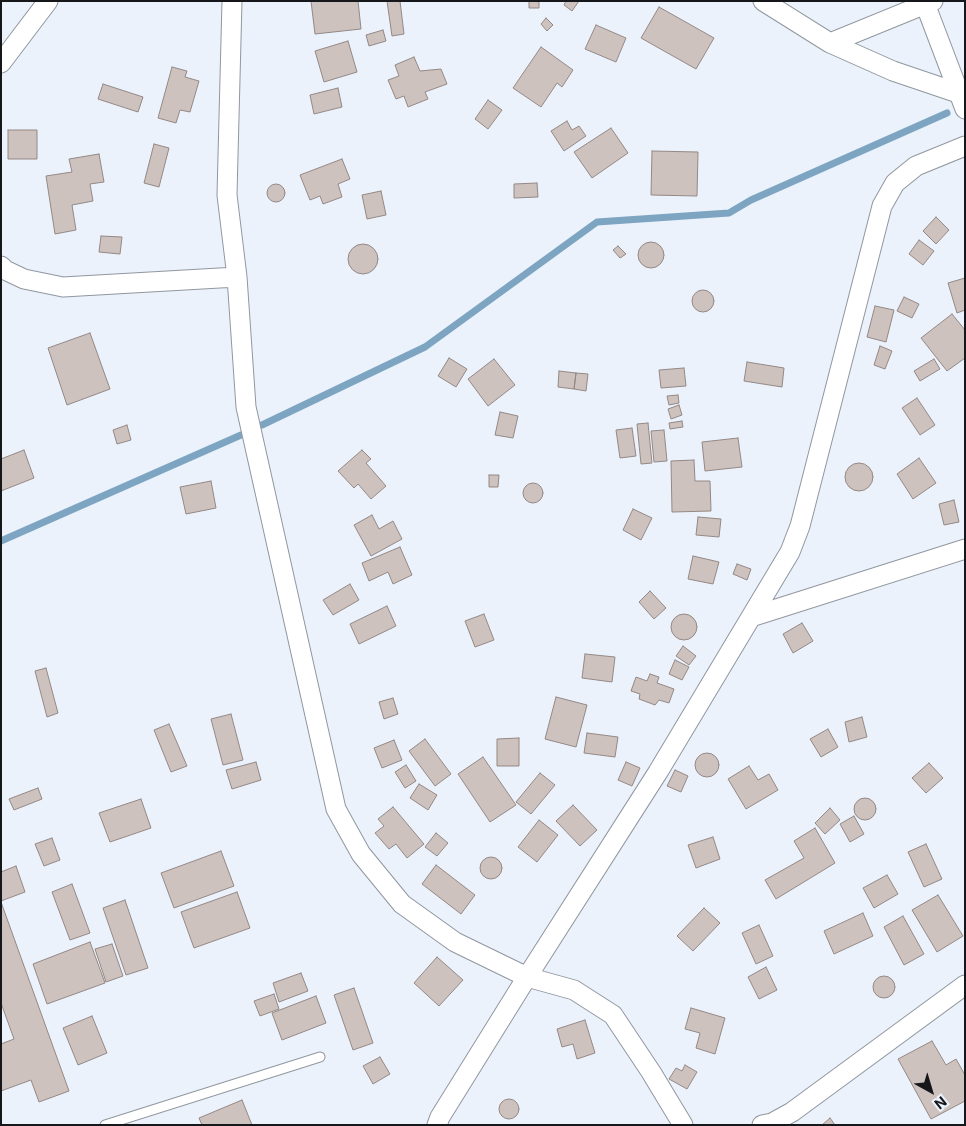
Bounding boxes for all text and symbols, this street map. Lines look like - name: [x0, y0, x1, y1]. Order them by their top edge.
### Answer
- north arrow: [906, 1066, 956, 1116]
- text: N: [931, 1093, 950, 1113]

